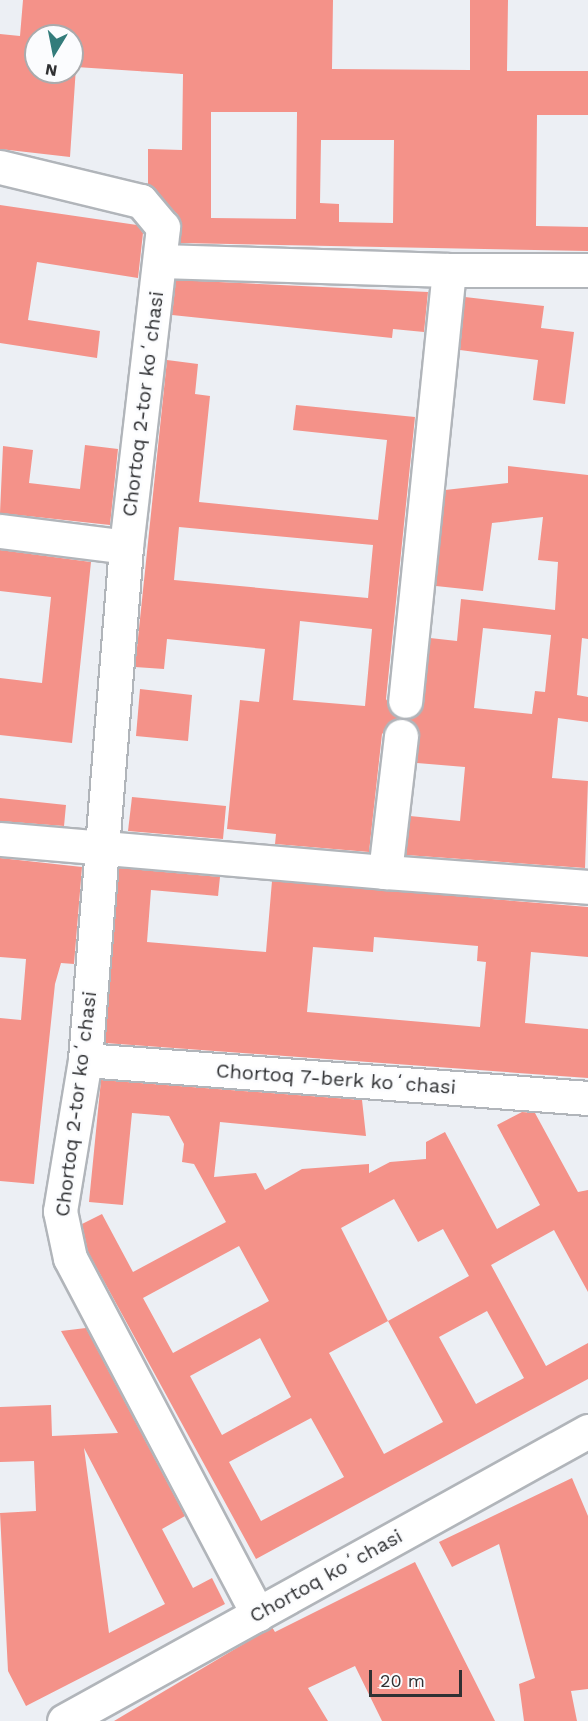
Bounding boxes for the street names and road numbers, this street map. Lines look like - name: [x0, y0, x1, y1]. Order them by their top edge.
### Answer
- street label: Chortoq 2-tor koʻchasi: [117, 290, 169, 518]
- street label: Chortoq 2-tor koʻchasi: [50, 990, 102, 1218]
- street label: Chortoq 7-berk koʻchasi: [214, 1059, 458, 1099]
- street label: Chortoq koʻchasi: [245, 1524, 407, 1628]

